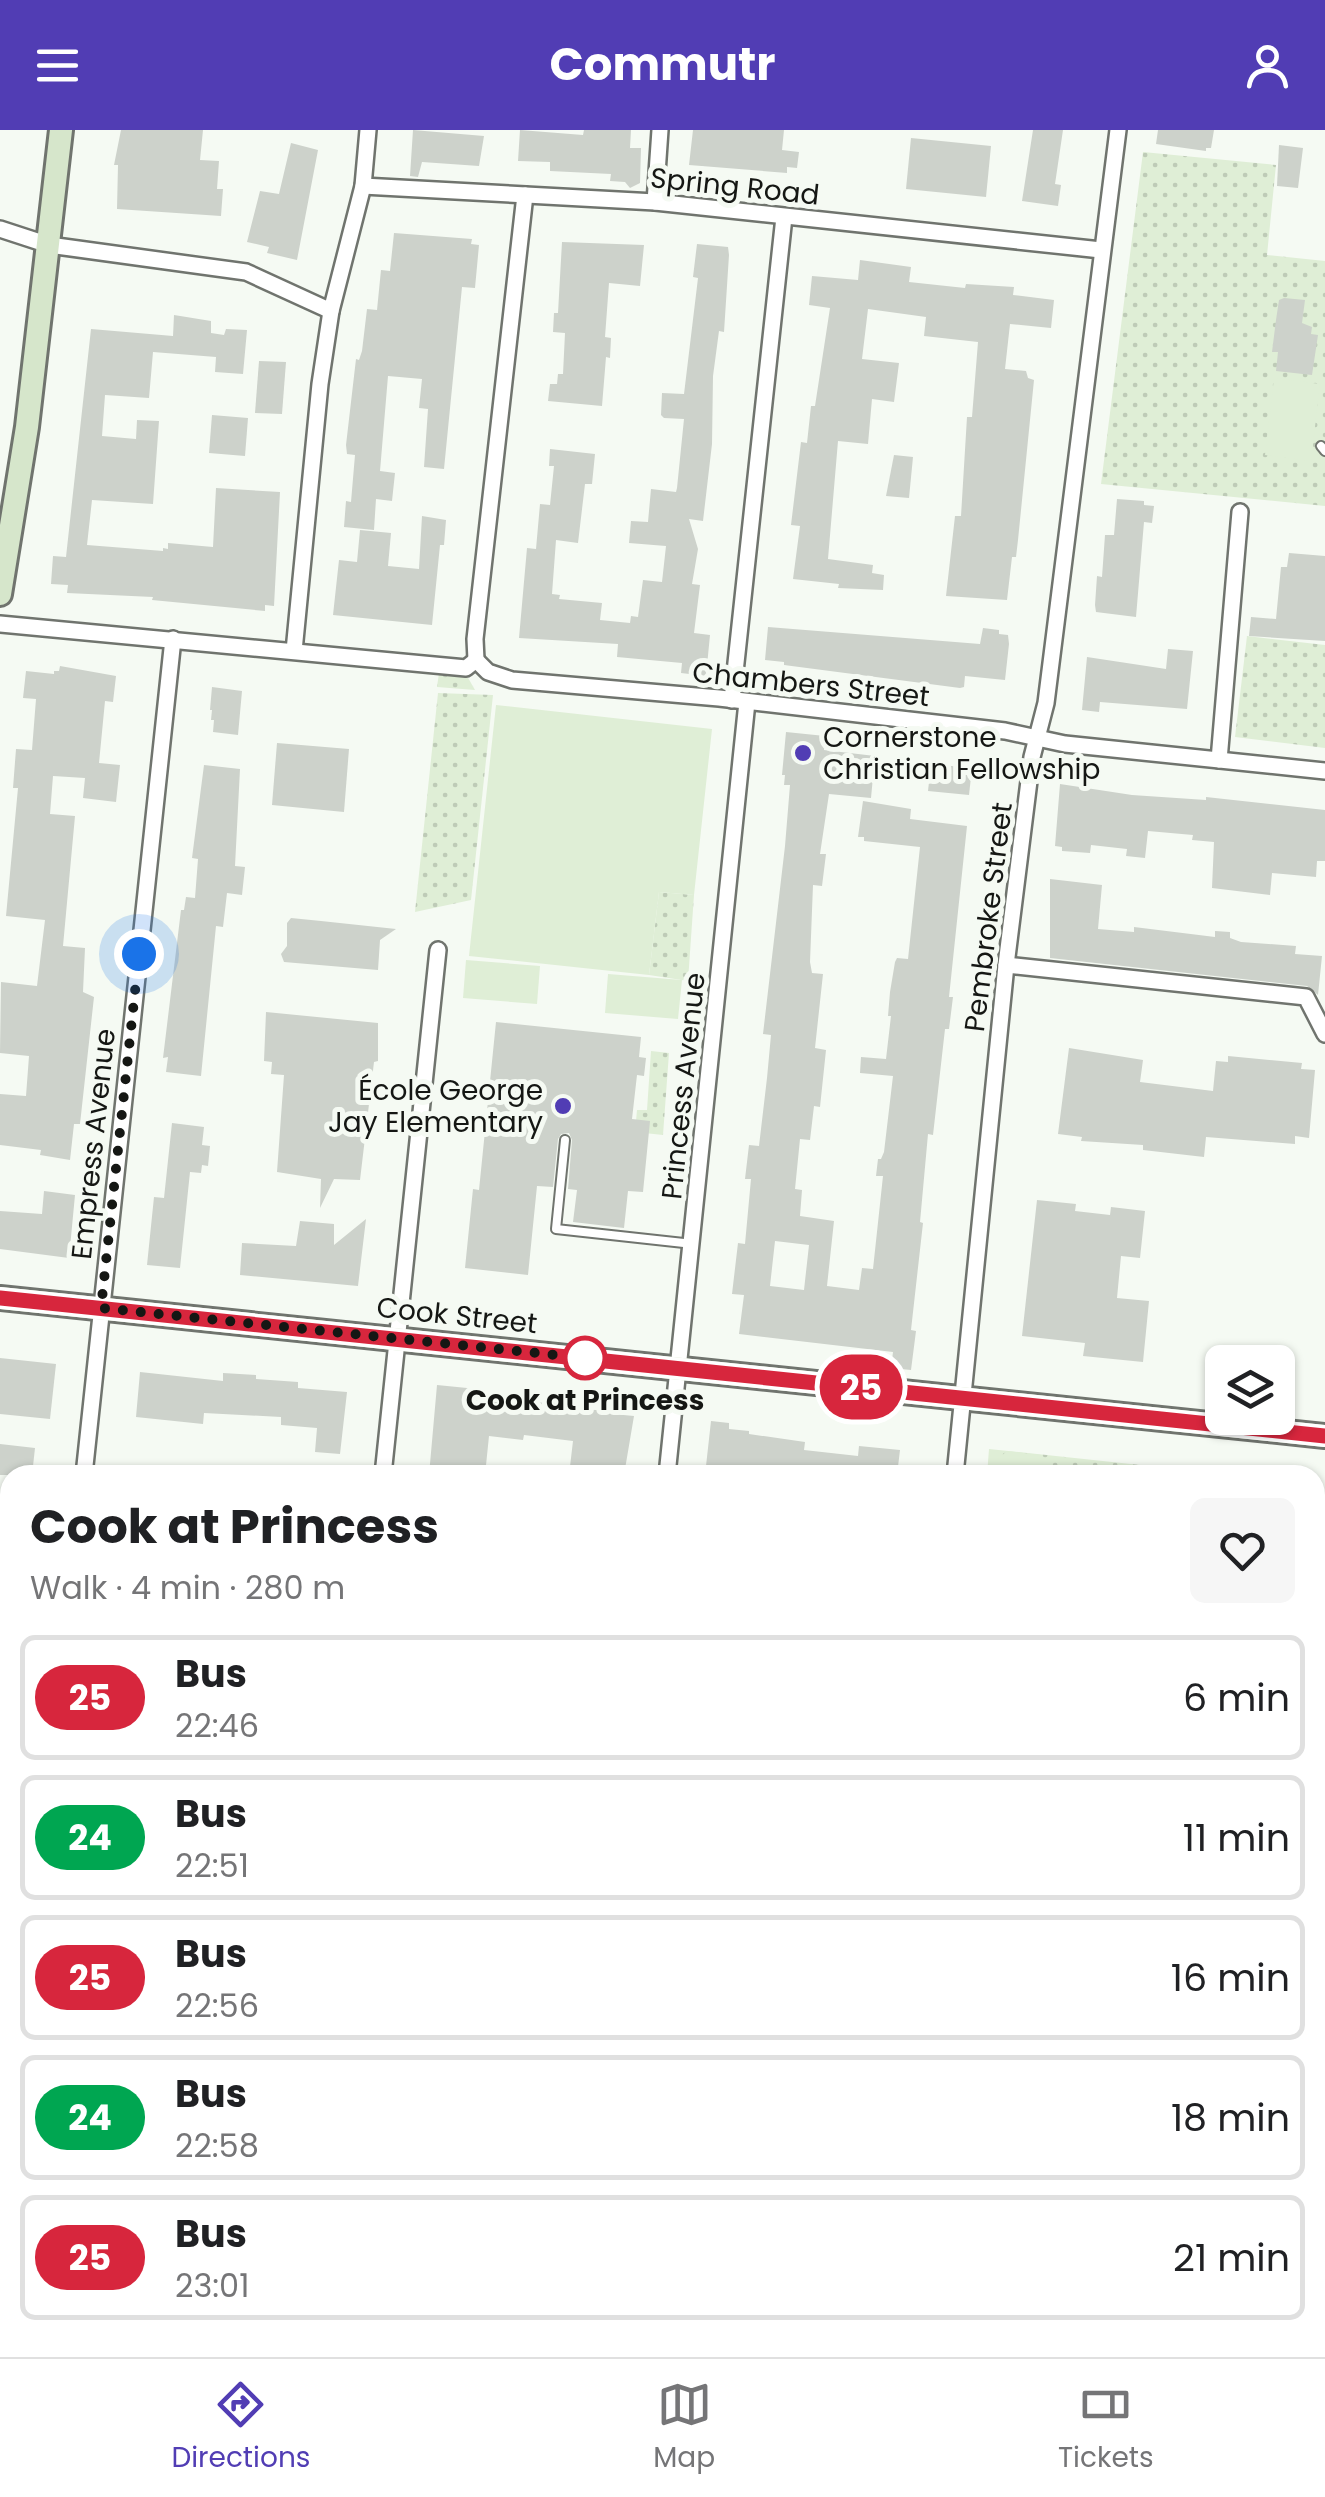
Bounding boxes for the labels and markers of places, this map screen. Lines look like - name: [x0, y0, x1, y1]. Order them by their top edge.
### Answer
- place label: Cornerstone Christian Fellowship: [823, 718, 1100, 789]
- marker: Cornerstone Christian Fellowship: [792, 742, 814, 764]
- place label: École George Jay Elementary: [328, 1071, 543, 1142]
- marker: École George Jay Elementary: [552, 1095, 574, 1117]
- marker: Cook at Princess: [564, 1337, 606, 1379]
- place label: Cook at Princess: [466, 1381, 704, 1420]

